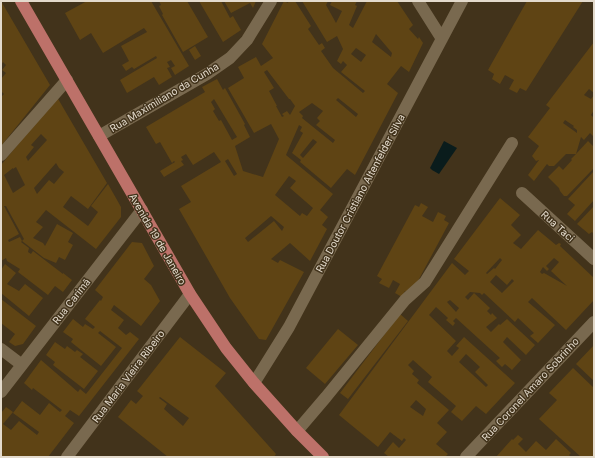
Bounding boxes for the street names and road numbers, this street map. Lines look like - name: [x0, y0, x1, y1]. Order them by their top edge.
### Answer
- street label: Rua Maximiliano da Cunha: [107, 60, 221, 134]
- street label: Rua Doutor Cristiano Altenfelder Silva: [313, 112, 407, 274]
- street label: Avenida 19 de Janeiro: [127, 191, 189, 287]
- street label: Rua Taci: [539, 208, 577, 244]
- street label: Rua Carimã: [50, 276, 92, 326]
- street label: Rua Maria Vieira Ribeiro: [89, 327, 167, 425]
- street label: Rua Coronel Amaro Sobrinho: [479, 335, 581, 443]

